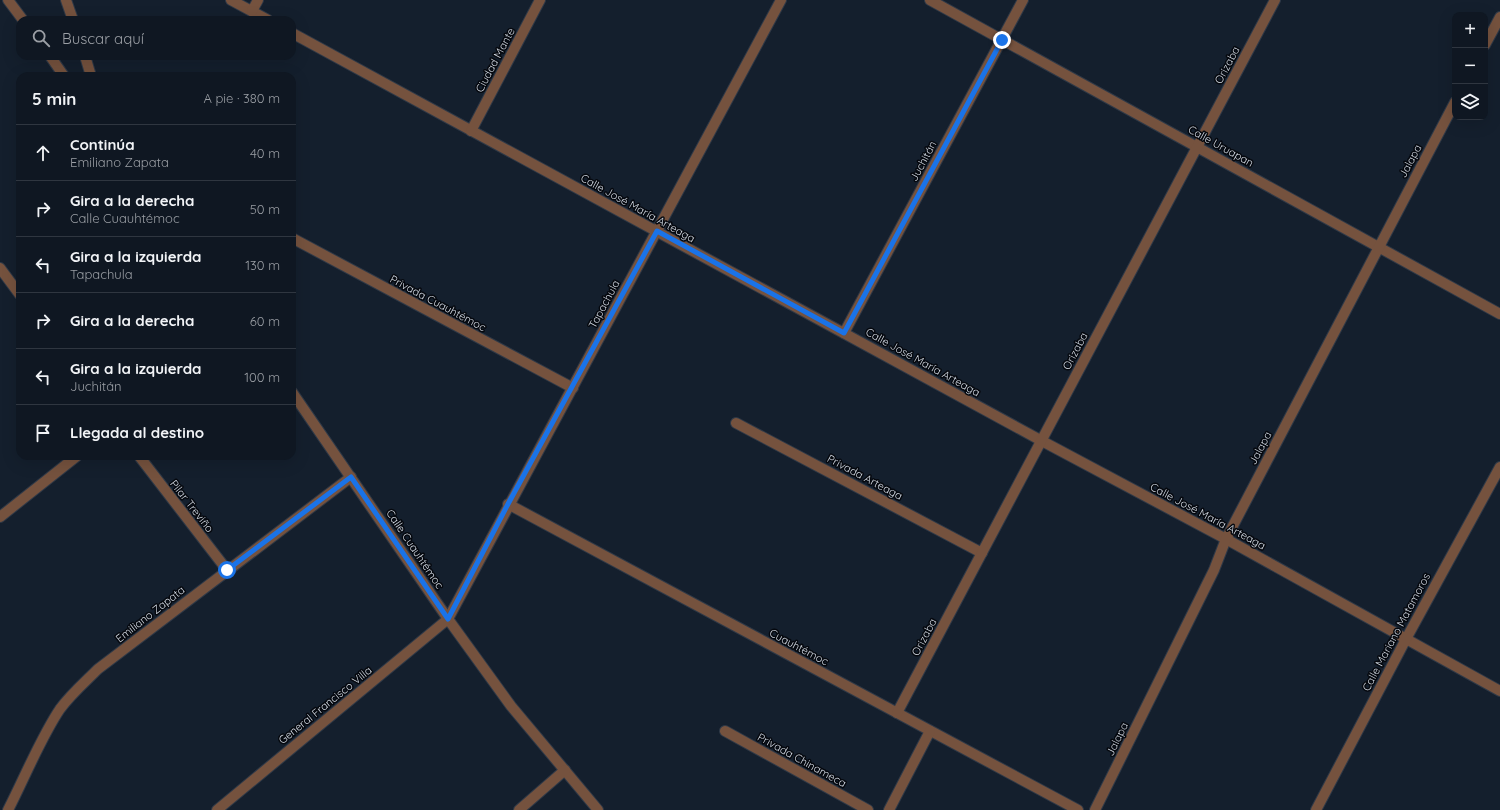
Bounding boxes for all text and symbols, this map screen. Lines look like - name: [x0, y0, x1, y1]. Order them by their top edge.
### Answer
- map controls: [1452, 12, 1488, 120]
- button: +: [1452, 12, 1488, 48]
- search box: [16, 16, 296, 60]
- street label: Ciudad Mante: [472, 25, 518, 95]
- icon: search: [30, 27, 52, 49]
- text: Buscar aquí: [62, 29, 144, 48]
- route end: [993, 31, 1011, 49]
- street label: Orizaba: [1211, 44, 1243, 86]
- button: −: [1452, 48, 1488, 84]
- button: layers: [1452, 84, 1488, 120]
- text: 5 min: [32, 88, 76, 109]
- text: A pie · 380 m: [203, 90, 280, 106]
- street label: Calle Uruapan: [1186, 122, 1256, 170]
- text: Continúa: [70, 135, 135, 154]
- street label: Juchitán: [907, 138, 939, 184]
- icon: ahead: [32, 142, 54, 164]
- street label: Jalapa: [1395, 142, 1425, 180]
- text: 40 m: [250, 145, 280, 161]
- text: Emiliano Zapata: [70, 154, 169, 170]
- street label: Calle José María Arteaga: [578, 171, 698, 245]
- text: Gira a la derecha: [70, 191, 195, 210]
- icon: right: [32, 198, 54, 220]
- text: 50 m: [250, 201, 280, 217]
- text: Calle Cuauhtémoc: [70, 210, 180, 226]
- text: Gira a la izquierda: [70, 247, 202, 266]
- icon: left: [32, 254, 54, 276]
- text: 130 m: [245, 257, 280, 273]
- text: Tapachula: [70, 266, 133, 282]
- street label: Privada Cuauhtémoc: [388, 272, 489, 334]
- street label: Tapachula: [585, 277, 623, 331]
- icon: right: [32, 310, 54, 332]
- text: Gira a la derecha: [70, 311, 195, 330]
- text: 60 m: [250, 313, 280, 329]
- street label: Calle José María Arteaga: [863, 325, 983, 399]
- street label: Orizaba: [1059, 330, 1091, 372]
- text: Gira a la izquierda: [70, 359, 202, 378]
- icon: left: [32, 366, 54, 388]
- text: 100 m: [244, 369, 280, 385]
- text: Juchitán: [70, 378, 122, 394]
- icon: arrive: [32, 422, 54, 444]
- text: Llegada al destino: [70, 423, 204, 442]
- street label: Jalapa: [1245, 429, 1275, 467]
- street label: Privada Arteaga: [825, 451, 905, 503]
- street label: Pilar Treviño: [167, 477, 217, 535]
- street label: Calle José María Arteaga: [1148, 480, 1268, 552]
- street label: Calle Cuauhtémoc: [383, 507, 447, 592]
- route start: [218, 561, 236, 579]
- street label: Calle Mariano Matamoros: [1359, 571, 1433, 693]
- street label: Emiliano Zapata: [113, 583, 187, 645]
- street label: Orizaba: [908, 616, 940, 658]
- street label: Cuauhtémoc: [767, 626, 831, 669]
- street label: General Francisco Villa: [276, 663, 374, 747]
- street label: Jalapa: [1103, 720, 1131, 758]
- street label: Privada Chinameca: [755, 730, 849, 790]

